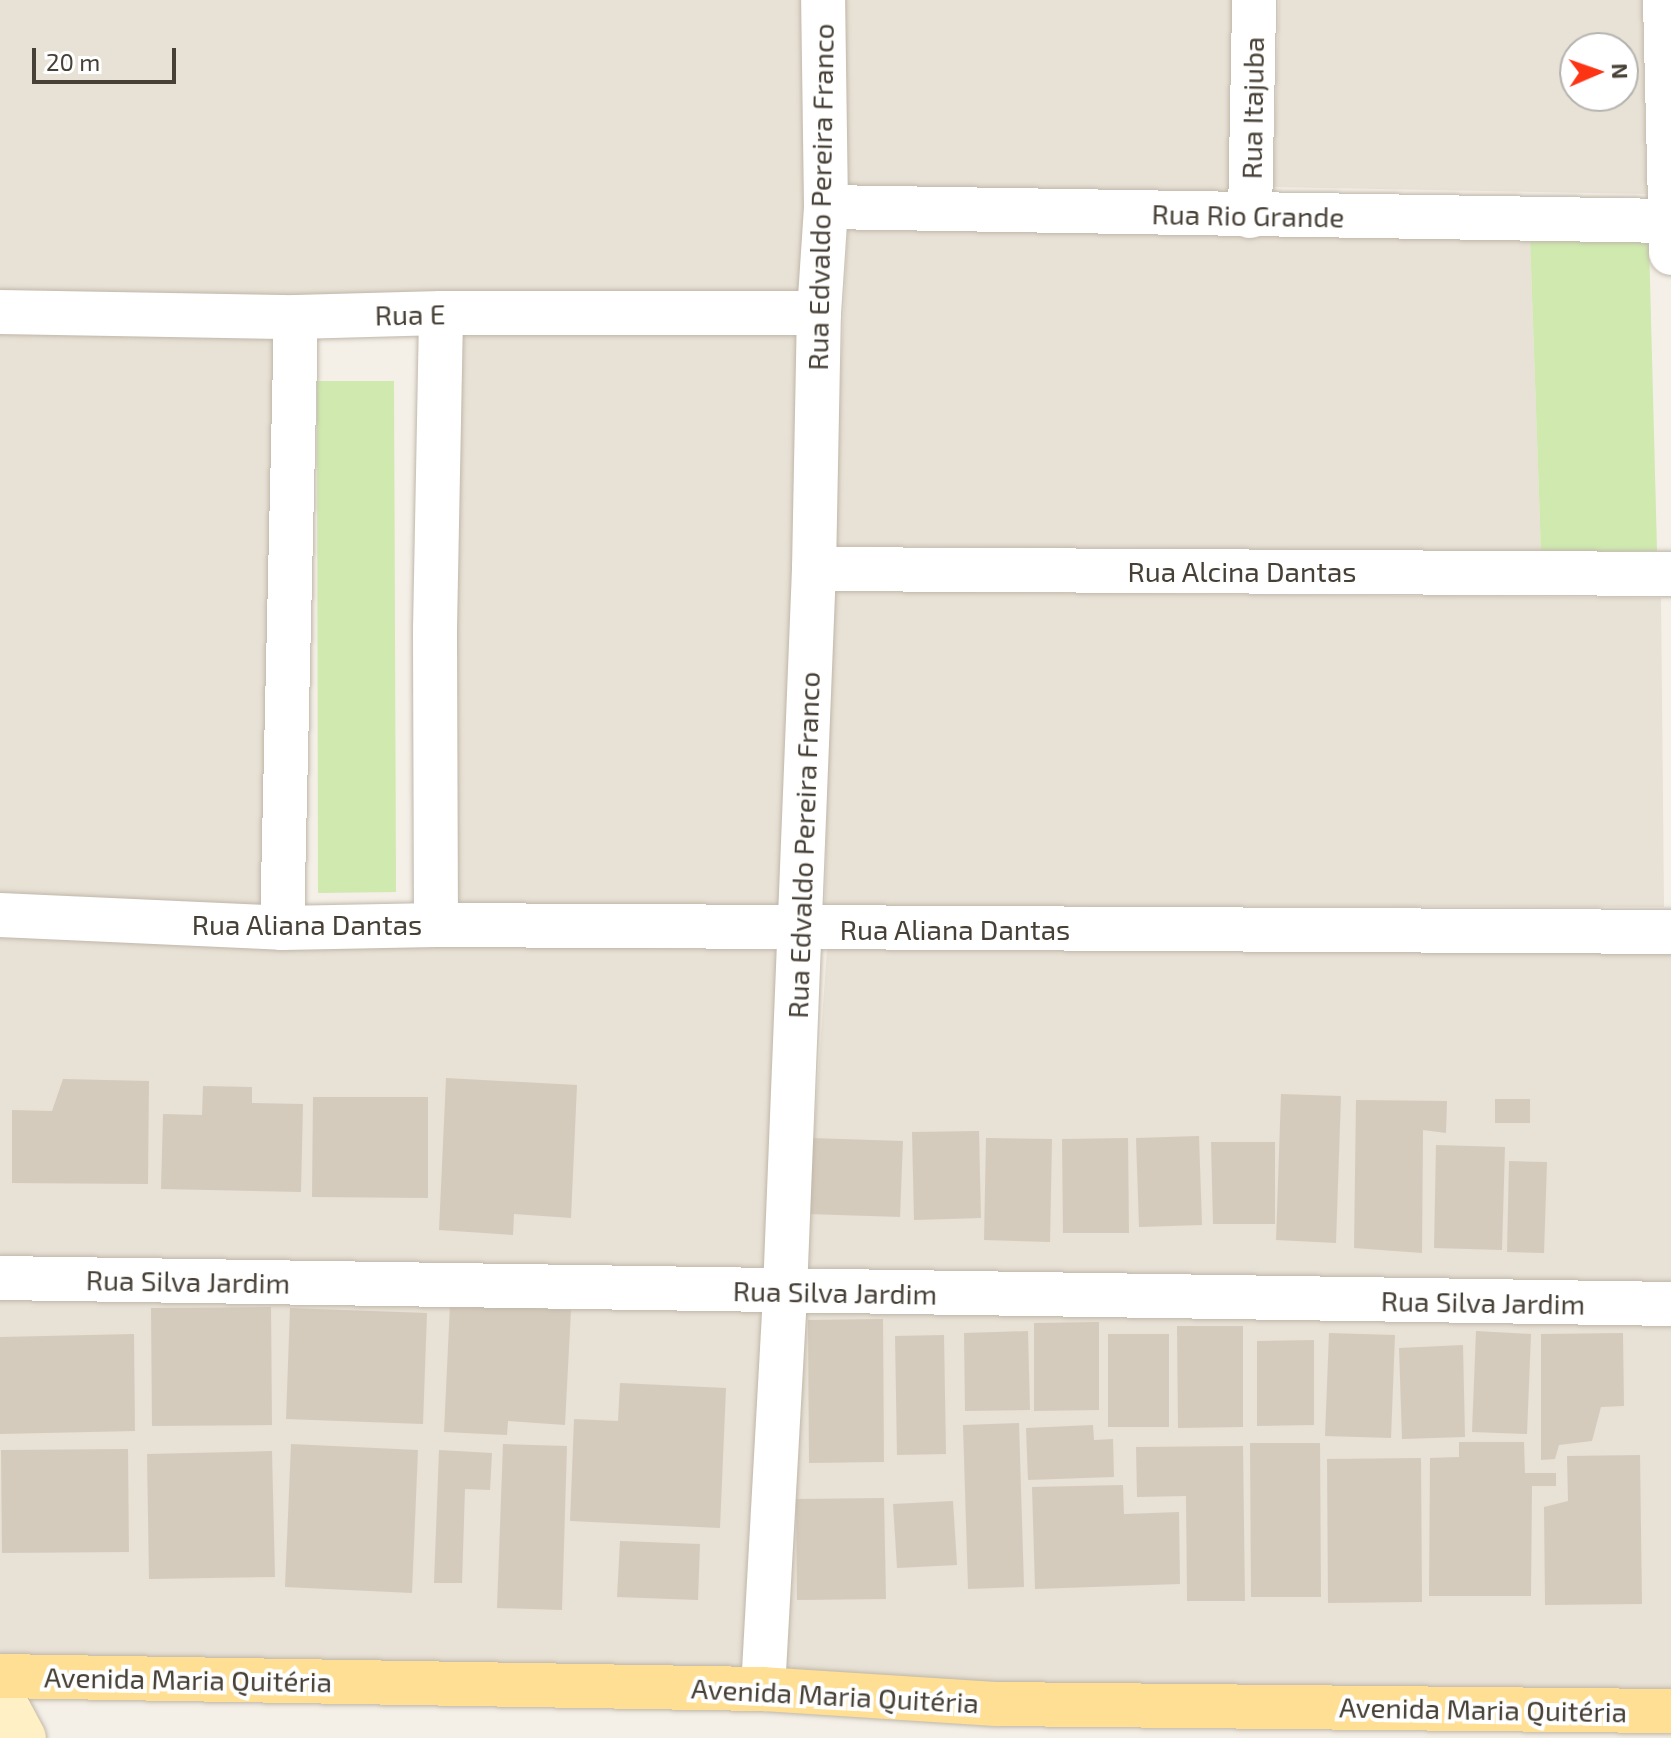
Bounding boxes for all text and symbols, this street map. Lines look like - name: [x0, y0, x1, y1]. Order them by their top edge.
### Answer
- street label: Rua Edvaldo Pereira Franco: [800, 23, 840, 371]
- scale bar: [36, 32, 180, 82]
- north arrow: [1559, 32, 1639, 112]
- street label: Rua Itajuba: [1234, 36, 1270, 180]
- text: 20 m: [46, 47, 100, 76]
- text: N: [1608, 63, 1634, 80]
- street label: Rua Rio Grande: [1151, 197, 1345, 233]
- street label: Rua E: [374, 297, 446, 331]
- street label: Rua Alcina Dantas: [1127, 554, 1357, 588]
- street label: Rua Edvaldo Pereira Franco: [780, 671, 826, 1019]
- street label: Rua Aliana Dantas: [191, 907, 423, 941]
- street label: Rua Aliana Dantas: [839, 912, 1071, 946]
- street label: Rua Silva Jardim: [85, 1262, 291, 1300]
- street label: Rua Silva Jardim: [732, 1273, 938, 1311]
- street label: Rua Silva Jardim: [1380, 1283, 1586, 1321]
- street label: Avenida Maria Quitéria: [44, 1660, 332, 1698]
- street label: Avenida Maria Quitéria: [690, 1671, 980, 1719]
- street label: Avenida Maria Quitéria: [1339, 1690, 1627, 1728]

